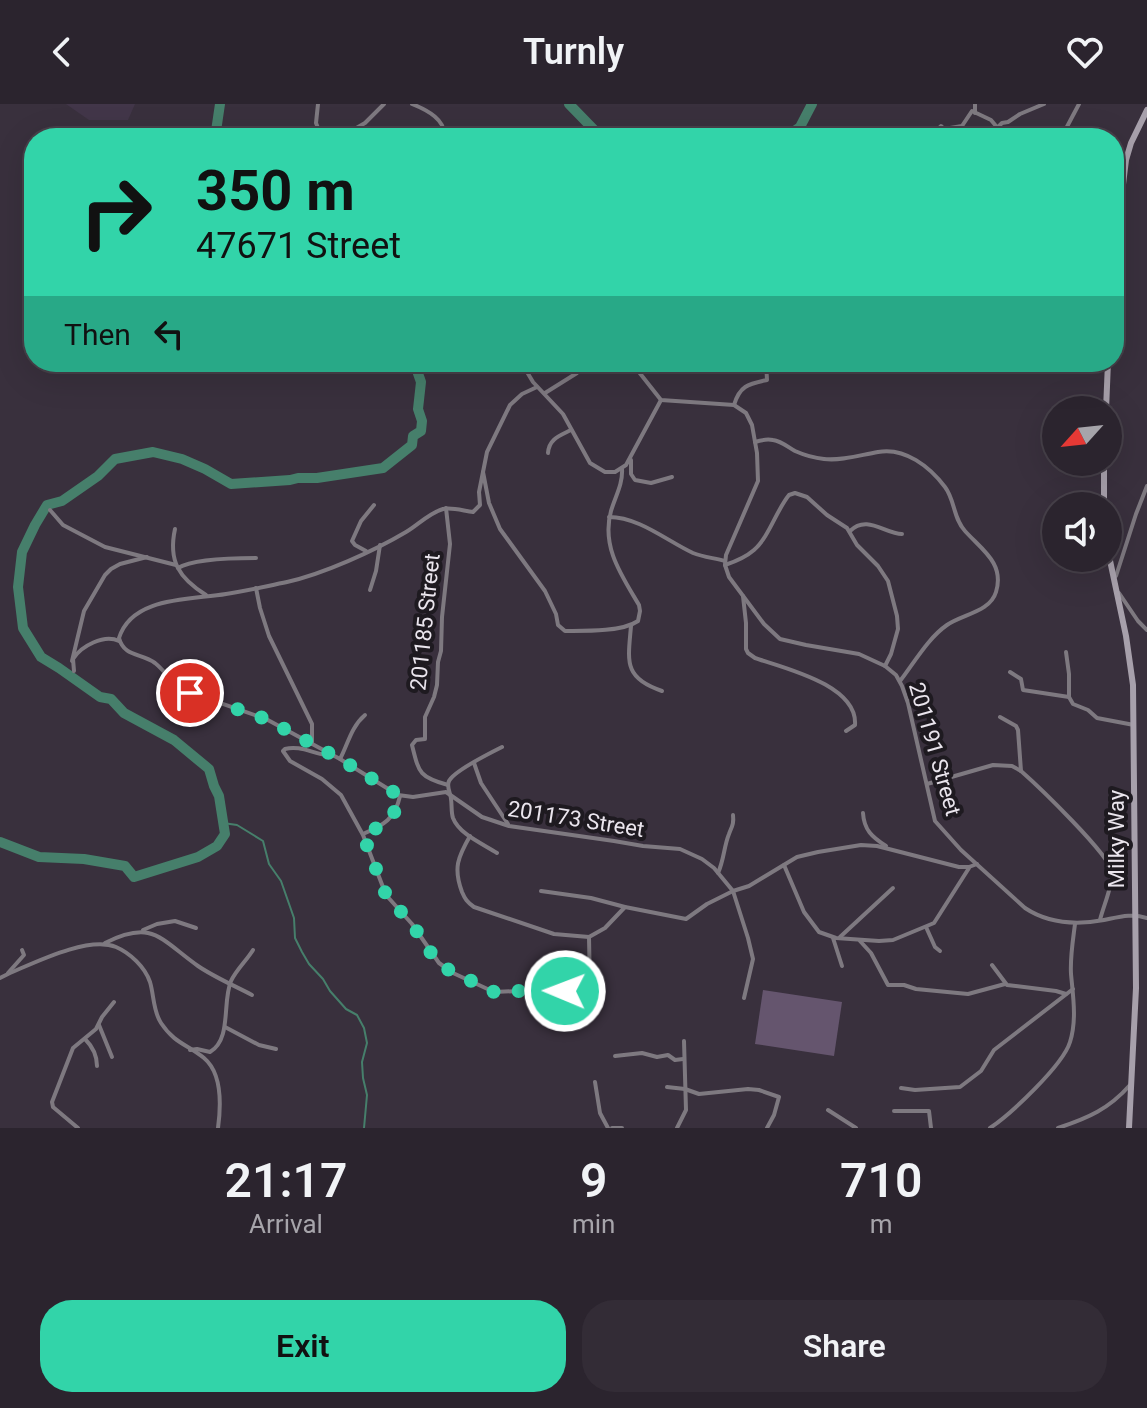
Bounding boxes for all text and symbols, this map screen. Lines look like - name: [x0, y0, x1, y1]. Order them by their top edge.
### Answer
- icon: back: [40, 30, 84, 74]
- icon: heart: [1063, 30, 1107, 74]
- text: Turnly: [523, 31, 624, 73]
- text: 350 m: [196, 158, 355, 224]
- icon: right: [64, 160, 168, 264]
- text: 47671 Street: [196, 225, 401, 267]
- icon: left: [147, 312, 191, 356]
- text: Then: [64, 317, 131, 352]
- north arrow: [1042, 396, 1122, 476]
- map controls: [1042, 396, 1122, 572]
- button: sound: [1042, 492, 1122, 572]
- street label: 201185 Street: [405, 552, 445, 692]
- pin: [156, 659, 224, 727]
- icon: arrive: [168, 671, 212, 715]
- street label: 201191 Street: [904, 679, 966, 819]
- street label: Milky Way: [1104, 789, 1129, 888]
- street label: 201173 Street: [506, 796, 646, 842]
- position arrow: [523, 949, 607, 1033]
- text: 21:17: [225, 1152, 347, 1209]
- text: 9: [580, 1152, 607, 1209]
- text: 710: [840, 1152, 922, 1209]
- text: Arrival: [249, 1209, 323, 1239]
- text: min: [572, 1209, 615, 1239]
- text: m: [870, 1209, 893, 1239]
- button: Exit: [40, 1300, 566, 1392]
- button: Share: [582, 1300, 1107, 1392]

